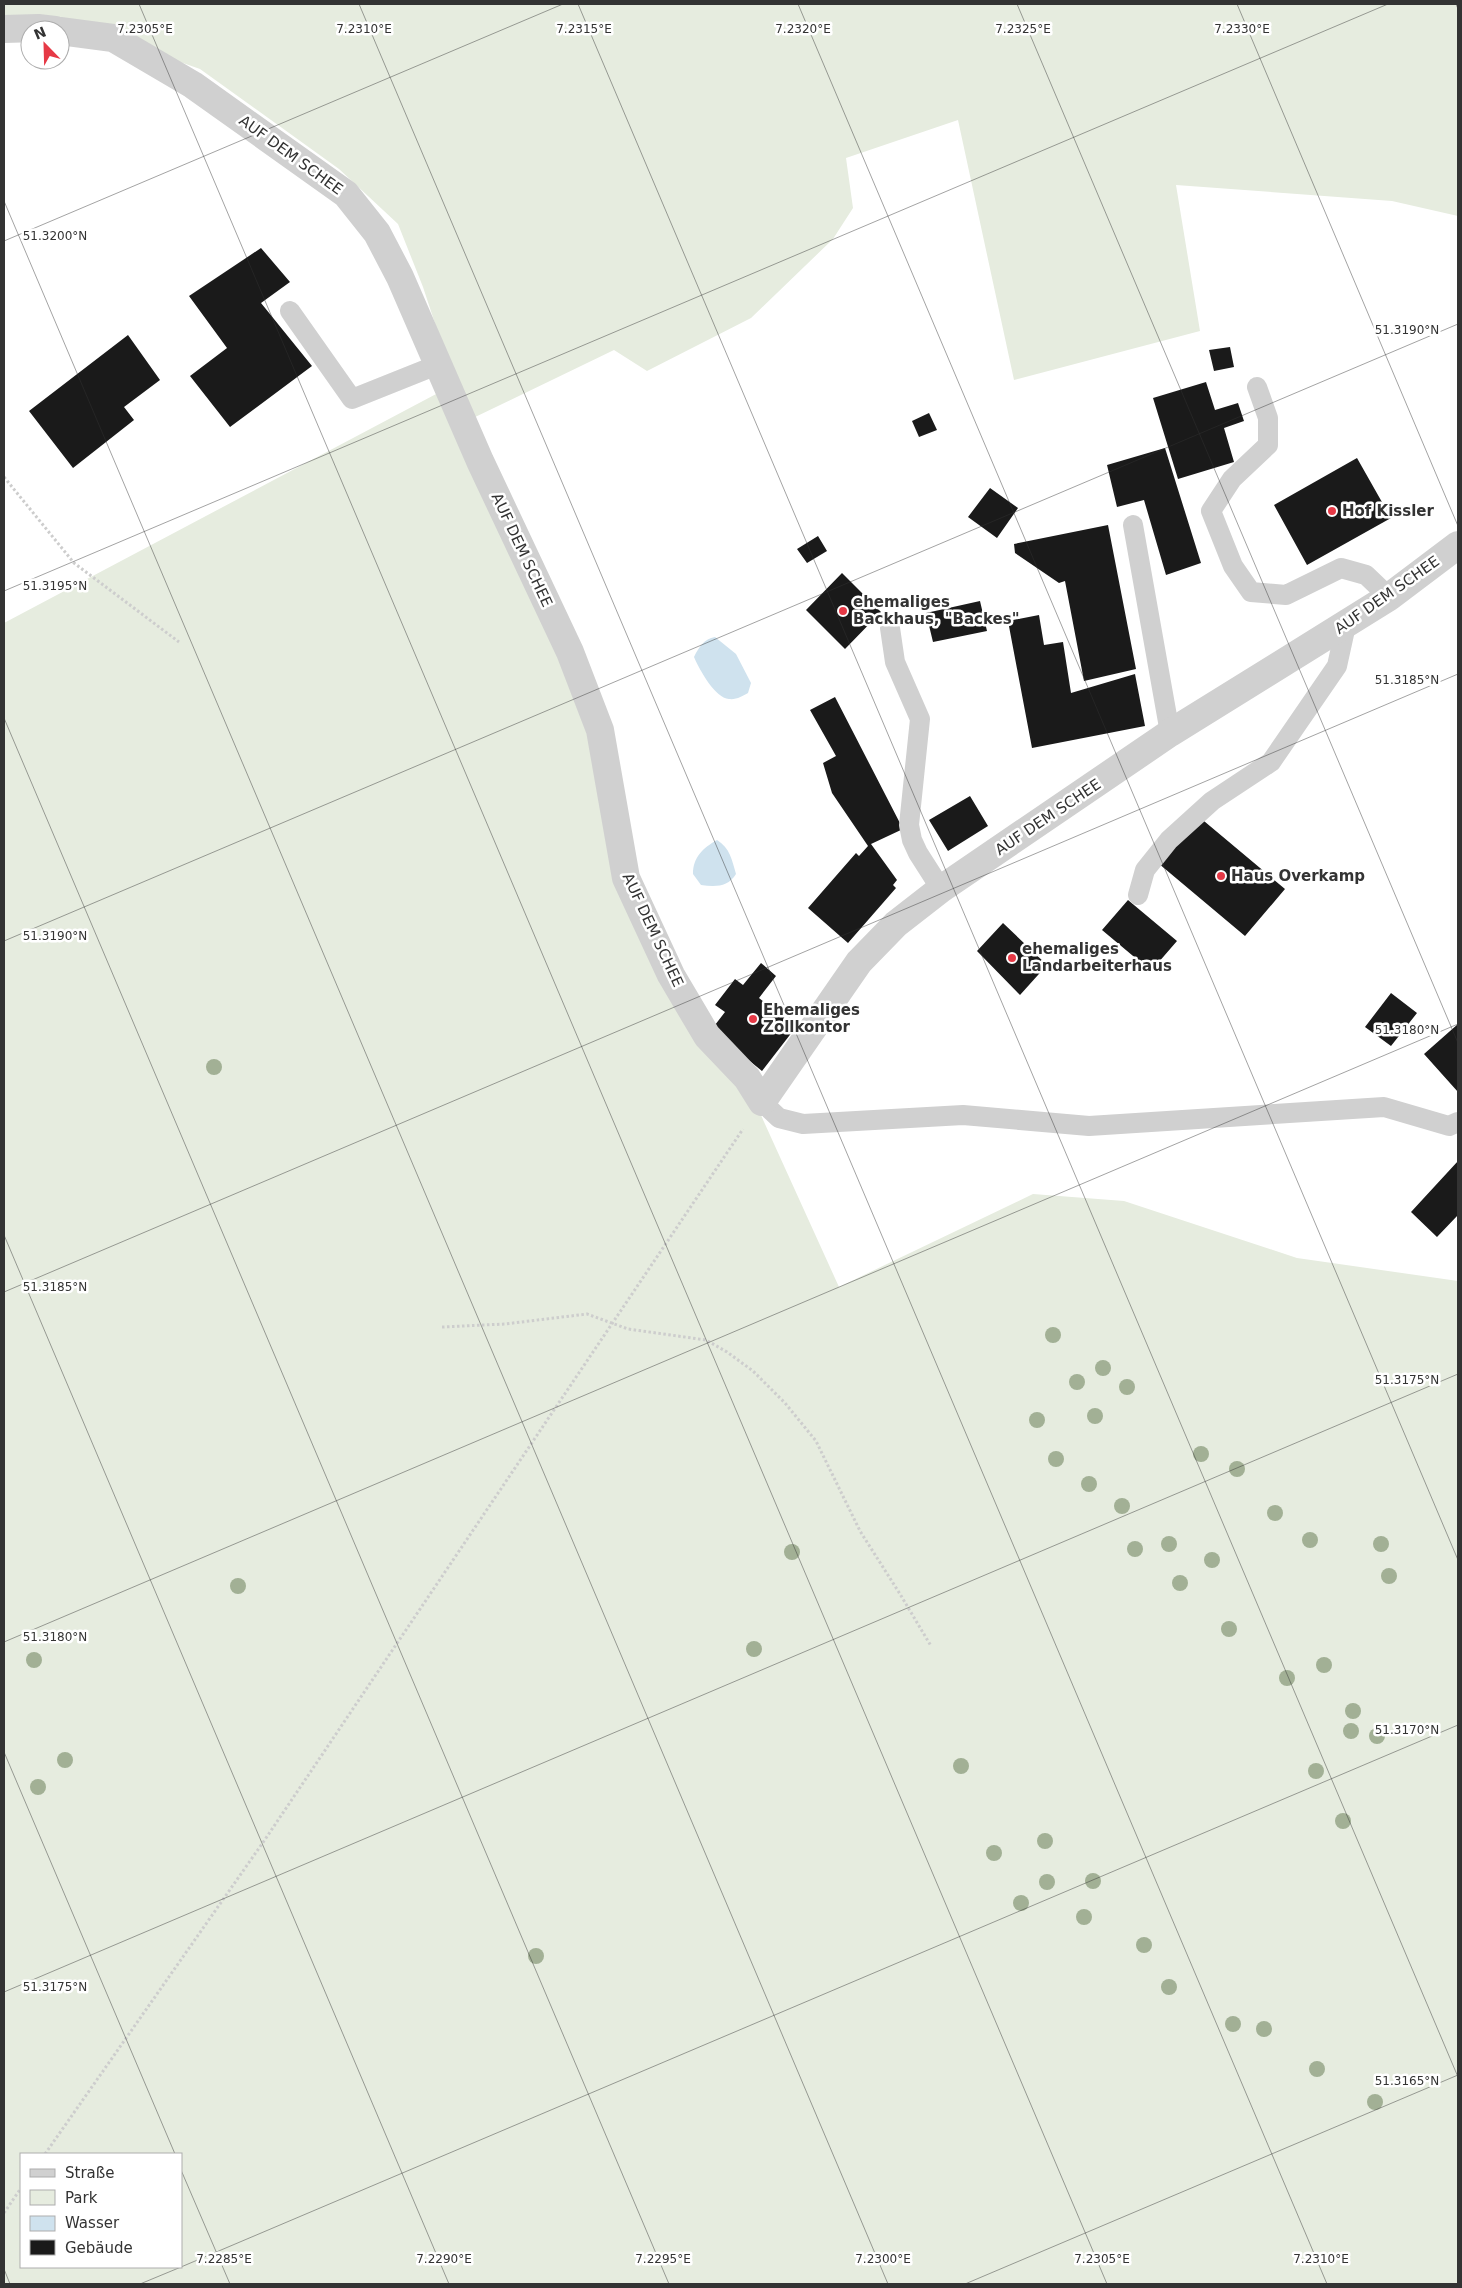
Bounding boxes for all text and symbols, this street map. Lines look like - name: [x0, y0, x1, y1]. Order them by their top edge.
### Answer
- north arrow: [20, 20, 70, 70]
- text: 7.2305°E: [117, 22, 173, 36]
- text: 7.2310°E: [336, 22, 392, 36]
- text: 7.2315°E: [556, 22, 612, 36]
- text: 7.2320°E: [775, 22, 831, 36]
- text: 7.2325°E: [995, 22, 1051, 36]
- text: 7.2330°E: [1214, 22, 1270, 36]
- text: N: [31, 23, 48, 43]
- street label: AUF DEM SCHEE: [236, 111, 346, 199]
- text: 51.3200°N: [23, 229, 87, 243]
- text: 51.3190°N: [1375, 323, 1439, 337]
- street label: AUF DEM SCHEE: [488, 490, 556, 610]
- place label: Hof Kissler: [1342, 502, 1435, 520]
- marker: Hof Kissler: [1326, 505, 1338, 517]
- street label: AUF DEM SCHEE: [1331, 552, 1443, 638]
- text: 51.3195°N: [23, 579, 87, 593]
- place label: ehemaliges Backhaus, "Backes": [853, 593, 1020, 628]
- marker: ehemaliges Backhaus, "Backes": [837, 605, 849, 617]
- text: 51.3185°N: [1375, 673, 1439, 687]
- street label: AUF DEM SCHEE: [992, 775, 1104, 859]
- place label: Haus Overkamp: [1231, 867, 1365, 885]
- street label: AUF DEM SCHEE: [619, 870, 687, 990]
- marker: Haus Overkamp: [1215, 870, 1227, 882]
- text: 51.3190°N: [23, 929, 87, 943]
- place label: ehemaliges Landarbeiterhaus: [1022, 940, 1172, 975]
- marker: ehemaliges Landarbeiterhaus: [1006, 952, 1018, 964]
- place label: Ehemaliges Zollkontor: [763, 1001, 860, 1036]
- marker: Ehemaliges Zollkontor: [747, 1013, 759, 1025]
- text: 51.3180°N: [1375, 1023, 1439, 1037]
- text: 51.3185°N: [23, 1280, 87, 1294]
- text: 51.3175°N: [1375, 1373, 1439, 1387]
- text: 51.3180°N: [23, 1630, 87, 1644]
- text: 51.3170°N: [1375, 1723, 1439, 1737]
- text: 51.3175°N: [23, 1980, 87, 1994]
- text: 51.3165°N: [1375, 2074, 1439, 2088]
- legend: [20, 2153, 182, 2268]
- text: Straße: [65, 2164, 114, 2182]
- text: Park: [65, 2189, 98, 2207]
- text: Wasser: [65, 2214, 120, 2232]
- text: Gebäude: [65, 2239, 133, 2257]
- text: 7.2285°E: [196, 2252, 252, 2266]
- text: 7.2290°E: [416, 2252, 472, 2266]
- text: 7.2295°E: [635, 2252, 691, 2266]
- text: 7.2300°E: [855, 2252, 911, 2266]
- text: 7.2305°E: [1074, 2252, 1130, 2266]
- text: 7.2310°E: [1293, 2252, 1349, 2266]

